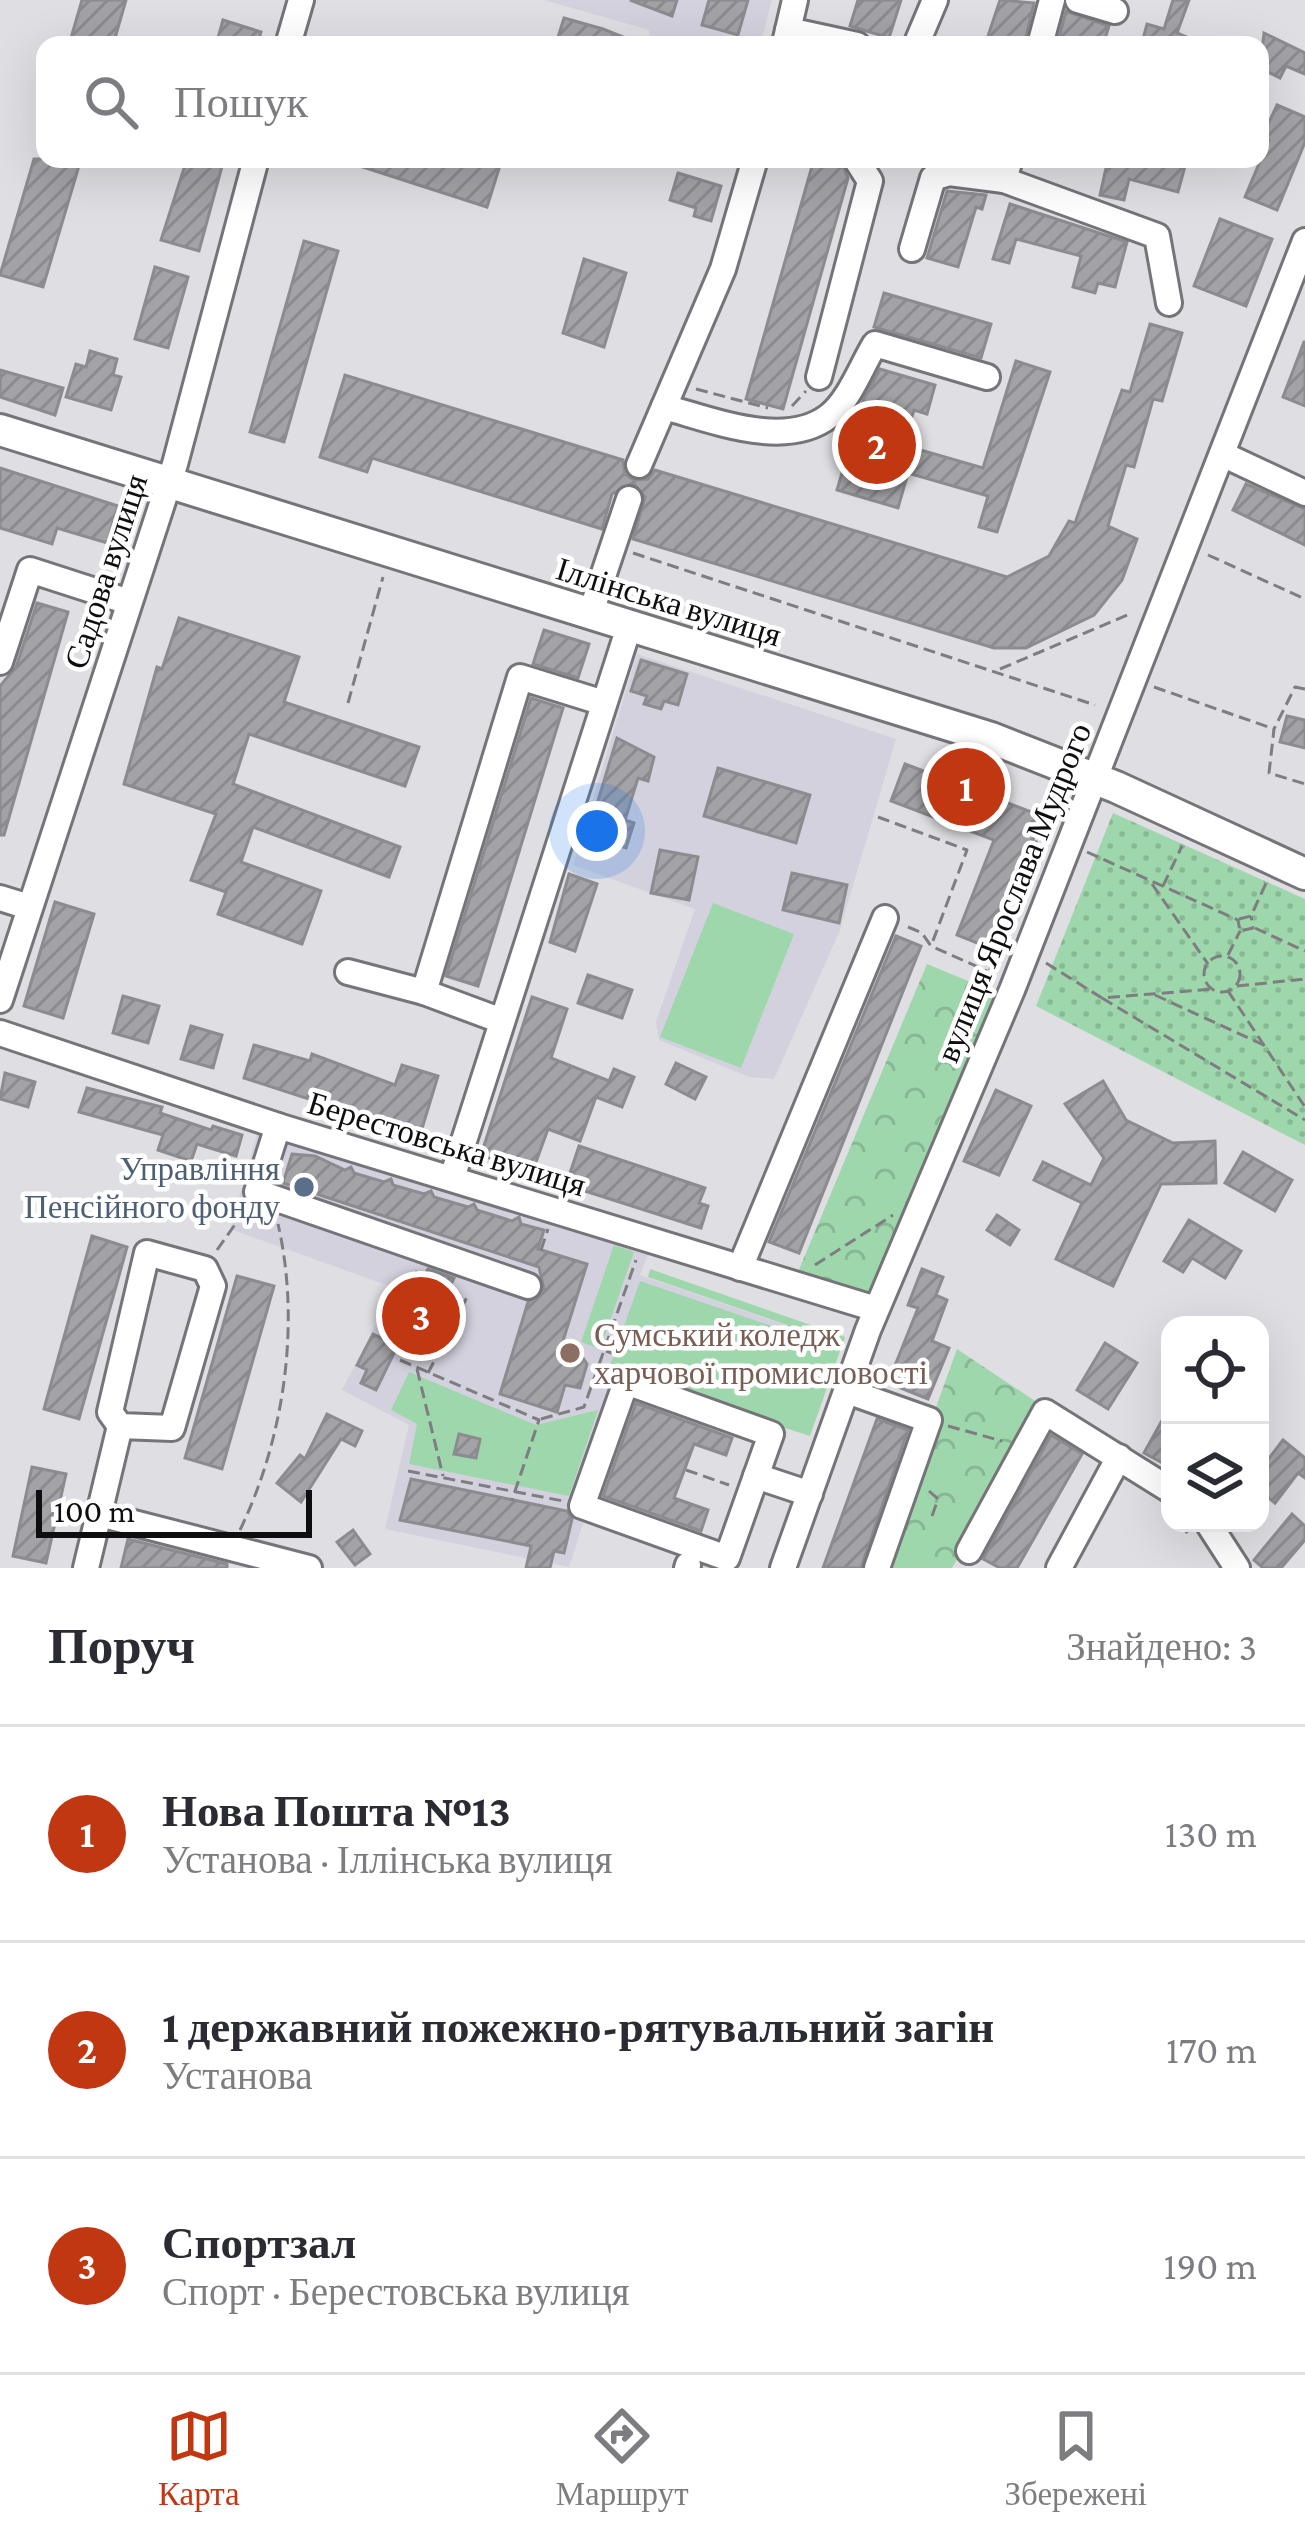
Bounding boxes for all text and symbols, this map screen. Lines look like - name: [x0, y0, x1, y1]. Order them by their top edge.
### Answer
- search box: [36, 36, 1269, 168]
- icon: search: [78, 69, 144, 135]
- text: Пошук: [174, 77, 308, 127]
- pin: 2: [838, 400, 916, 490]
- street label: Садова вулиця: [57, 469, 154, 673]
- street label: Іллінська вулиця: [552, 550, 786, 653]
- street label: вулиця Ярослава Мудрого: [928, 717, 1098, 1067]
- pin: 1: [927, 742, 1005, 832]
- your location: [567, 801, 627, 861]
- street label: Берестовська вулиця: [303, 1084, 590, 1203]
- place label: Управління Пенсійного фонду: [24, 1150, 280, 1225]
- marker: Управління Пенсійного фонду: [291, 1174, 317, 1200]
- pin: 3: [382, 1271, 460, 1361]
- place label: Сумський коледж харчової промисловості: [594, 1316, 928, 1391]
- map controls: [1161, 1316, 1269, 1532]
- button: locate: [1161, 1316, 1269, 1424]
- marker: Сумський коледж харчової промисловості: [557, 1340, 583, 1366]
- button: layers: [1161, 1424, 1269, 1532]
- scale bar: [36, 1484, 312, 1537]
- text: 100 m: [54, 1492, 135, 1529]
- text: Поруч: [48, 1617, 195, 1674]
- text: Знайдено: 3: [1066, 1625, 1257, 1668]
- text: Нова Пошта №13: [162, 1786, 511, 1836]
- text: 1: [80, 1812, 94, 1855]
- text: 130 m: [1165, 1812, 1257, 1855]
- text: Установа · Іллінська вулиця: [162, 1838, 612, 1881]
- text: 1 державний пожежно-рятувальний загін: [162, 2002, 994, 2052]
- text: 2: [77, 2028, 97, 2071]
- text: 170 m: [1166, 2028, 1257, 2071]
- text: Установа: [162, 2054, 313, 2097]
- text: Спортзал: [162, 2218, 356, 2268]
- text: 3: [77, 2244, 97, 2287]
- text: 190 m: [1164, 2244, 1257, 2287]
- text: Спорт · Берестовська вулиця: [162, 2270, 630, 2313]
- tab: Карта: [158, 2403, 240, 2513]
- tab: Маршрут: [556, 2403, 689, 2513]
- tab: Збережені: [1005, 2403, 1147, 2513]

